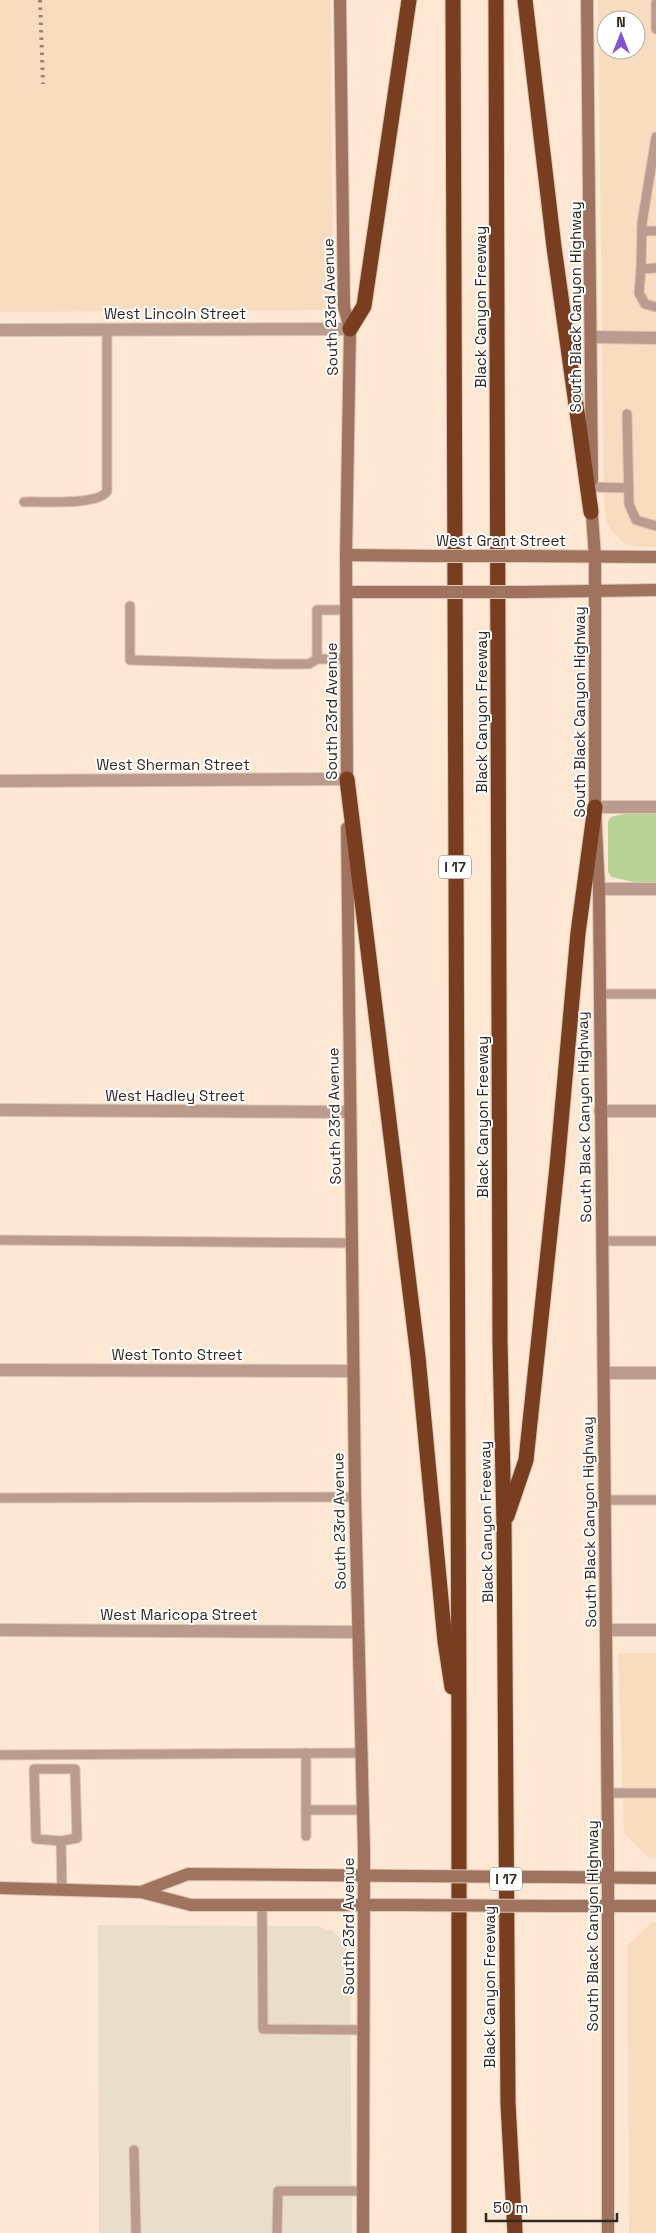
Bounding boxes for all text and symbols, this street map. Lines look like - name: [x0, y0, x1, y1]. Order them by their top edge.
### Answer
- north arrow: [596, 10, 646, 60]
- text: N: [616, 13, 626, 31]
- street label: South Black Canyon Highway: [566, 201, 585, 413]
- street label: Black Canyon Freeway: [471, 226, 490, 388]
- street label: South 23rd Avenue: [318, 238, 342, 376]
- street label: West Lincoln Street: [104, 304, 246, 323]
- street label: West Grant Street: [436, 531, 566, 550]
- street label: South Black Canyon Highway: [570, 606, 589, 818]
- street label: Black Canyon Freeway: [472, 631, 491, 793]
- street label: South 23rd Avenue: [322, 642, 341, 780]
- street label: West Sherman Street: [96, 755, 250, 774]
- road number: I 17: [439, 856, 471, 879]
- street label: South Black Canyon Highway: [573, 1011, 595, 1223]
- street label: Black Canyon Freeway: [473, 1036, 492, 1198]
- street label: South 23rd Avenue: [323, 1047, 345, 1185]
- street label: West Hadley Street: [105, 1086, 245, 1105]
- street label: West Tonto Street: [111, 1345, 243, 1364]
- street label: South Black Canyon Highway: [578, 1416, 600, 1628]
- street label: Black Canyon Freeway: [475, 1441, 497, 1603]
- street label: South 23rd Avenue: [328, 1452, 350, 1590]
- street label: West Maricopa Street: [100, 1605, 258, 1624]
- street label: South Black Canyon Highway: [583, 1820, 602, 2032]
- street label: South 23rd Avenue: [339, 1857, 358, 1995]
- road number: I 17: [490, 1868, 522, 1890]
- street label: Black Canyon Freeway: [480, 1906, 499, 2068]
- scale bar: [486, 2190, 617, 2222]
- text: 50 m: [493, 2198, 528, 2217]

